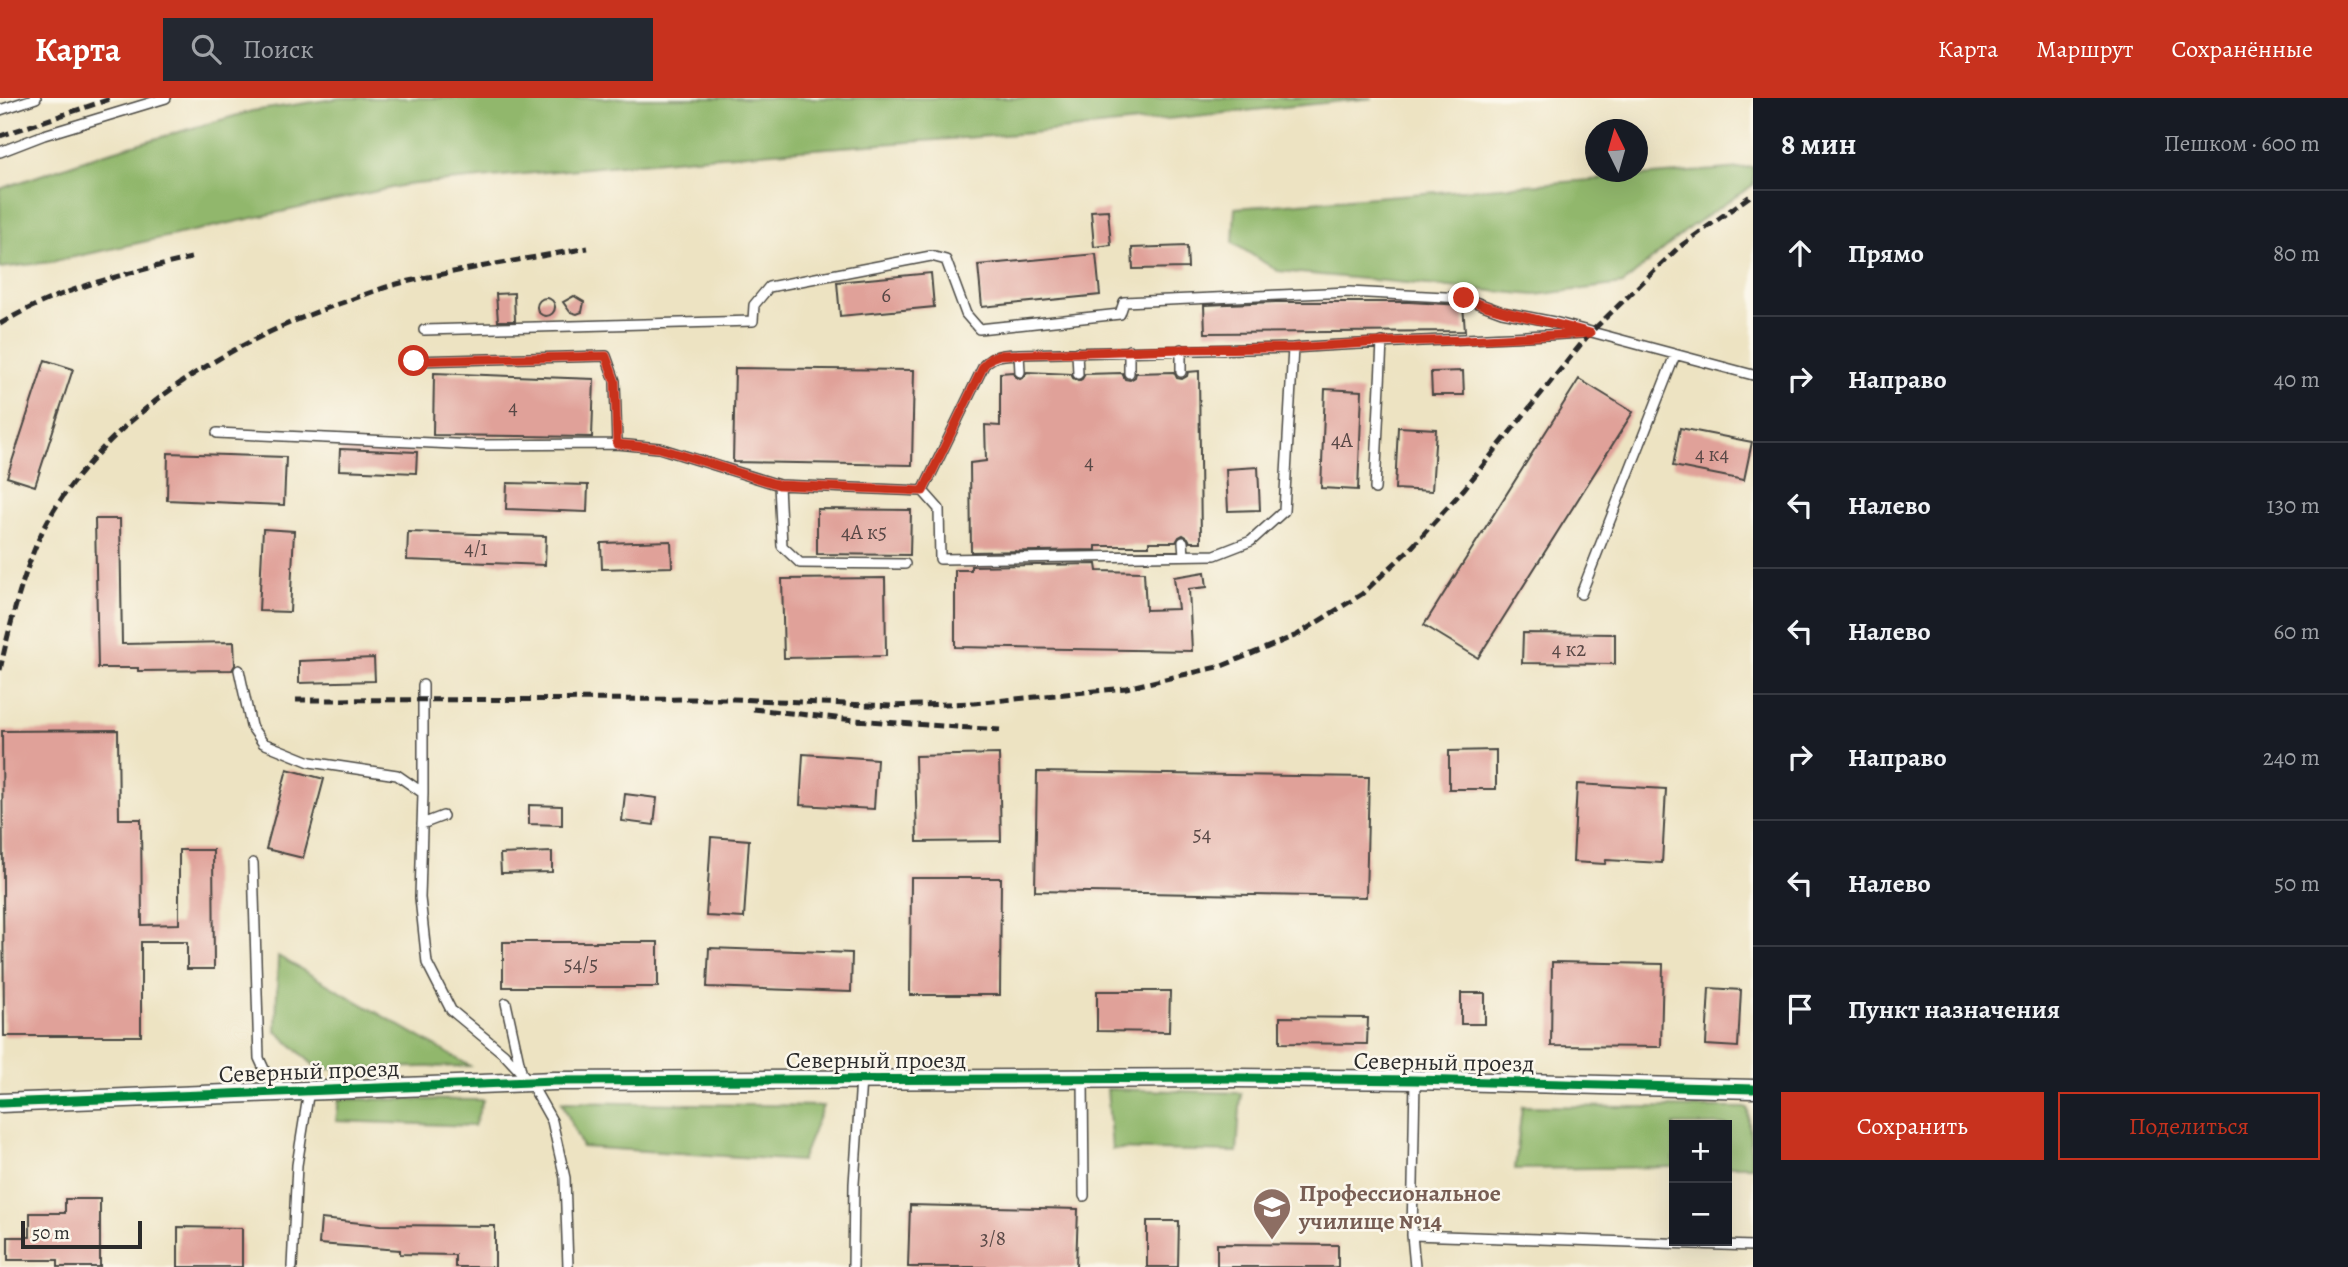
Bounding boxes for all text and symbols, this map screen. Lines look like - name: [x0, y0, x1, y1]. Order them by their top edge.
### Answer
- search box: [163, 18, 653, 81]
- text: Карта: [35, 27, 121, 72]
- icon: search: [187, 30, 225, 68]
- text: Поиск: [243, 32, 314, 67]
- text: Карта: [1938, 33, 1998, 65]
- text: Маршрут: [2036, 33, 2134, 65]
- text: Сохранённые: [2172, 33, 2313, 65]
- north arrow: [1585, 119, 1648, 182]
- text: 8 мин: [1781, 124, 1856, 164]
- text: Пешком · 600 m: [2164, 128, 2320, 159]
- icon: ahead: [1781, 234, 1819, 272]
- text: Прямо: [1848, 236, 1924, 271]
- text: 80 m: [2273, 238, 2320, 269]
- house number: 6: [881, 281, 891, 309]
- route end: [1448, 282, 1479, 313]
- route start: [398, 345, 429, 376]
- icon: right: [1781, 360, 1819, 398]
- text: Направо: [1848, 362, 1947, 397]
- text: 40 m: [2274, 364, 2320, 395]
- house number: 4: [508, 393, 518, 421]
- house number: 4А: [1331, 426, 1354, 454]
- house number: 4 к4: [1695, 440, 1729, 468]
- house number: 4: [1084, 448, 1094, 476]
- icon: left: [1781, 486, 1819, 524]
- text: Налево: [1848, 488, 1931, 523]
- text: 130 m: [2267, 490, 2320, 521]
- house number: 4А к5: [841, 518, 887, 546]
- house number: 4/1: [464, 534, 488, 562]
- icon: left: [1781, 612, 1819, 650]
- text: Налево: [1848, 614, 1931, 649]
- text: 60 m: [2273, 616, 2320, 647]
- house number: 4 к2: [1552, 635, 1586, 663]
- icon: right: [1781, 738, 1819, 776]
- text: Направо: [1848, 740, 1947, 775]
- text: 240 m: [2263, 742, 2320, 773]
- house number: 54: [1193, 820, 1211, 848]
- icon: left: [1781, 864, 1819, 902]
- text: Налево: [1848, 866, 1931, 901]
- text: 50 m: [2274, 868, 2320, 899]
- house number: 54/5: [564, 950, 598, 978]
- icon: arrive: [1781, 990, 1819, 1028]
- text: Пункт назначения: [1848, 992, 2060, 1027]
- street label: Северный проезд: [786, 1044, 966, 1076]
- street label: Северный проезд: [1353, 1044, 1535, 1080]
- street label: Северный проезд: [218, 1052, 400, 1090]
- button: Сохранить: [1781, 1092, 2044, 1160]
- button: Поделиться: [2058, 1092, 2320, 1160]
- map controls: [1669, 1120, 1732, 1246]
- button: +: [1669, 1120, 1732, 1183]
- place label: Профессиональное училище №14: [1298, 1177, 1501, 1237]
- button: −: [1669, 1183, 1732, 1246]
- school or university icon: Профессиональное училище №14: [1251, 1186, 1293, 1241]
- scale bar: [21, 1218, 142, 1250]
- text: 50 m: [32, 1220, 70, 1246]
- house number: 3/8: [980, 1224, 1006, 1252]

